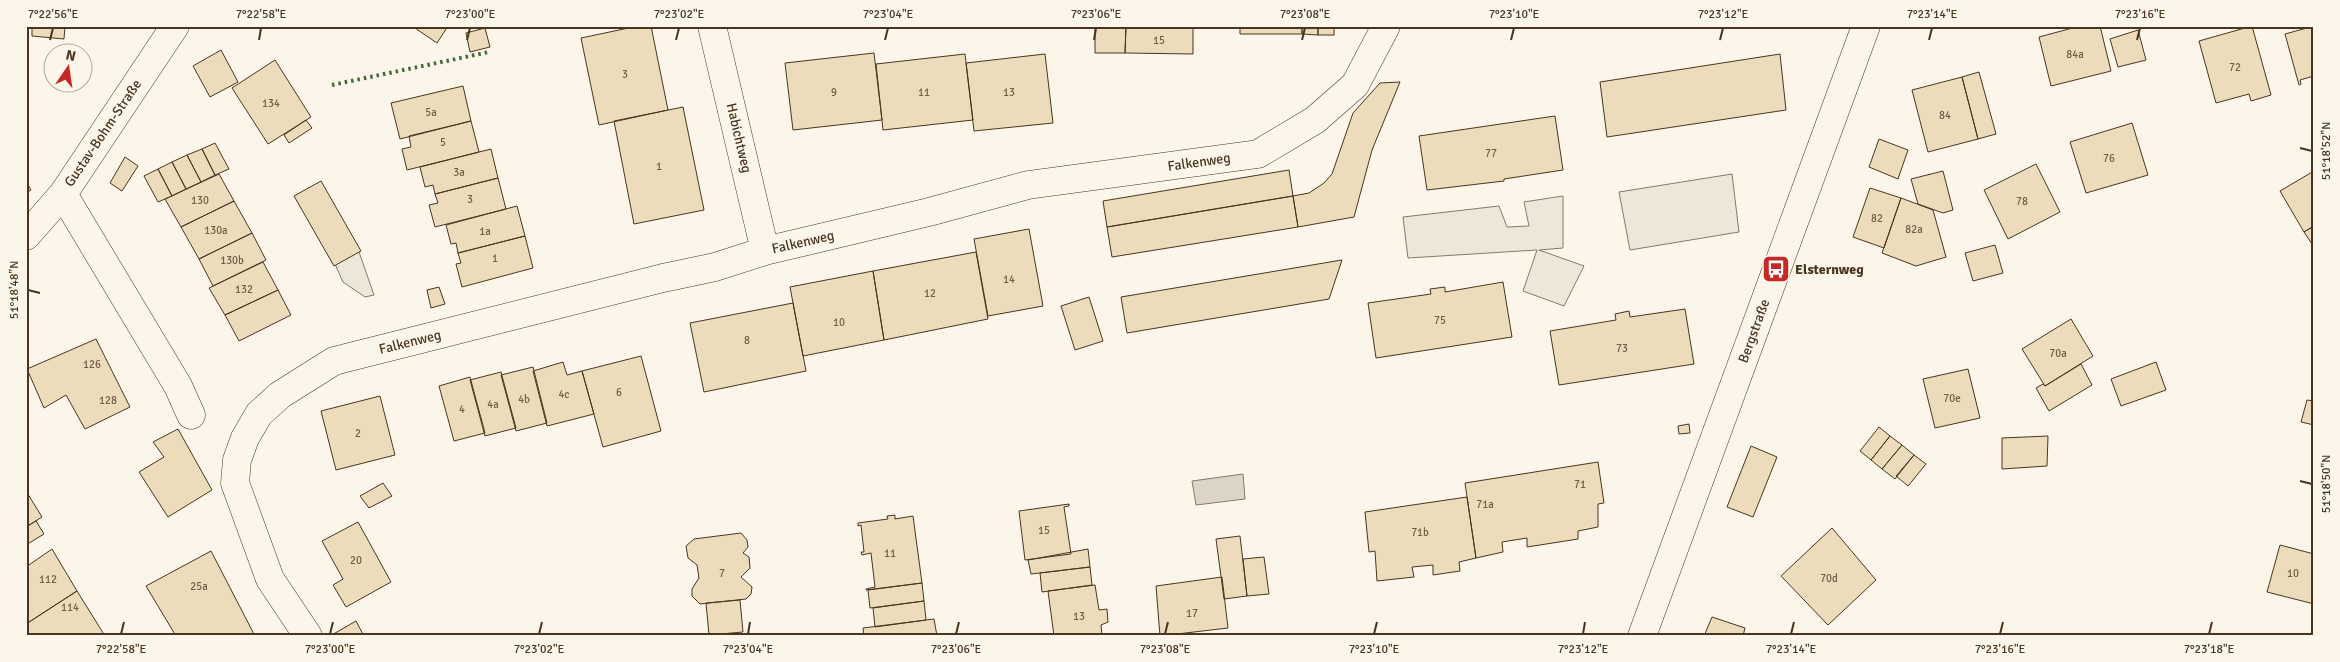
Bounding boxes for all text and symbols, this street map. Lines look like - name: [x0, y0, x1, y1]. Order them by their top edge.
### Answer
- text: 7°22'56"E: [28, 7, 79, 22]
- text: 7°22'58"E: [236, 7, 287, 22]
- text: 7°23'00"E: [445, 7, 496, 22]
- text: 7°23'02"E: [654, 7, 705, 22]
- text: 7°23'04"E: [863, 7, 914, 22]
- text: 7°23'06"E: [1071, 7, 1122, 22]
- text: 7°23'08"E: [1280, 7, 1331, 22]
- text: 7°23'10"E: [1489, 7, 1540, 22]
- text: 7°23'12"E: [1698, 7, 1749, 22]
- text: 7°23'14"E: [1907, 7, 1958, 22]
- text: 7°23'16"E: [2115, 7, 2166, 22]
- house number: 15: [1153, 34, 1165, 47]
- north arrow: [42, 42, 92, 92]
- text: N: [64, 46, 77, 65]
- house number: 84a: [2066, 48, 2084, 61]
- house number: 72: [2229, 61, 2241, 74]
- house number: 3: [622, 68, 628, 81]
- street label: Gustav-Bohm-Straße: [61, 76, 145, 190]
- house number: 9: [831, 86, 837, 99]
- house number: 11: [918, 86, 930, 99]
- house number: 13: [1003, 86, 1015, 99]
- house number: 134: [262, 97, 280, 110]
- street label: Habichtweg: [723, 101, 755, 175]
- house number: 5a: [425, 106, 437, 119]
- house number: 84: [1939, 109, 1951, 122]
- text: 51°18'52"N: [2319, 122, 2334, 180]
- house number: 5: [440, 136, 446, 149]
- house number: 77: [1485, 147, 1497, 160]
- street label: Falkenweg: [1166, 149, 1232, 175]
- house number: 76: [2103, 152, 2115, 165]
- house number: 1: [656, 160, 662, 173]
- house number: 3a: [453, 166, 465, 179]
- house number: 3: [467, 193, 473, 206]
- house number: 130: [191, 194, 209, 207]
- house number: 78: [2016, 195, 2028, 208]
- house number: 82: [1871, 212, 1883, 225]
- house number: 82a: [1905, 223, 1923, 236]
- house number: 130a: [204, 224, 228, 237]
- house number: 1a: [479, 225, 491, 238]
- street label: Falkenweg: [770, 227, 836, 257]
- house number: 1: [492, 252, 498, 265]
- house number: 130b: [220, 254, 244, 267]
- bus stop icon: Elsternweg: [1761, 254, 1791, 284]
- text: 51°18'48"N: [7, 261, 22, 319]
- place label: Elsternweg: [1795, 261, 1864, 278]
- house number: 14: [1003, 273, 1015, 286]
- house number: 132: [235, 283, 253, 296]
- house number: 12: [924, 287, 936, 300]
- street label: Bergstraße: [1735, 297, 1773, 365]
- house number: 75: [1434, 314, 1446, 327]
- house number: 10: [833, 316, 845, 329]
- street label: Falkenweg: [377, 326, 443, 358]
- house number: 8: [744, 334, 750, 347]
- house number: 73: [1616, 342, 1628, 355]
- house number: 70a: [2049, 347, 2067, 360]
- house number: 126: [83, 358, 101, 371]
- house number: 6: [616, 386, 622, 399]
- house number: 4c: [558, 388, 570, 401]
- house number: 70e: [1943, 392, 1961, 405]
- house number: 4b: [518, 393, 530, 406]
- house number: 128: [99, 394, 117, 407]
- house number: 4a: [487, 398, 499, 411]
- house number: 4: [459, 403, 465, 416]
- house number: 2: [355, 427, 361, 440]
- text: 51°18'50"N: [2319, 455, 2334, 513]
- house number: 71: [1574, 478, 1586, 491]
- house number: 71a: [1476, 498, 1494, 511]
- house number: 15: [1038, 524, 1050, 537]
- house number: 71b: [1411, 526, 1429, 539]
- house number: 11: [884, 547, 896, 560]
- house number: 20: [350, 554, 362, 567]
- house number: 7: [719, 567, 725, 580]
- house number: 10: [2287, 567, 2299, 580]
- house number: 70d: [1820, 572, 1838, 585]
- house number: 112: [39, 573, 57, 586]
- house number: 25a: [190, 580, 208, 593]
- house number: 114: [61, 601, 79, 614]
- house number: 17: [1186, 607, 1198, 620]
- house number: 13: [1073, 610, 1085, 623]
- text: 7°22'58"E: [96, 642, 147, 657]
- text: 7°23'00"E: [305, 642, 356, 657]
- text: 7°23'02"E: [514, 642, 565, 657]
- text: 7°23'04"E: [723, 642, 774, 657]
- text: 7°23'06"E: [931, 642, 982, 657]
- text: 7°23'08"E: [1140, 642, 1191, 657]
- text: 7°23'10"E: [1349, 642, 1400, 657]
- text: 7°23'12"E: [1558, 642, 1609, 657]
- text: 7°23'14"E: [1766, 642, 1817, 657]
- text: 7°23'16"E: [1975, 642, 2026, 657]
- text: 7°23'18"E: [2184, 642, 2235, 657]

